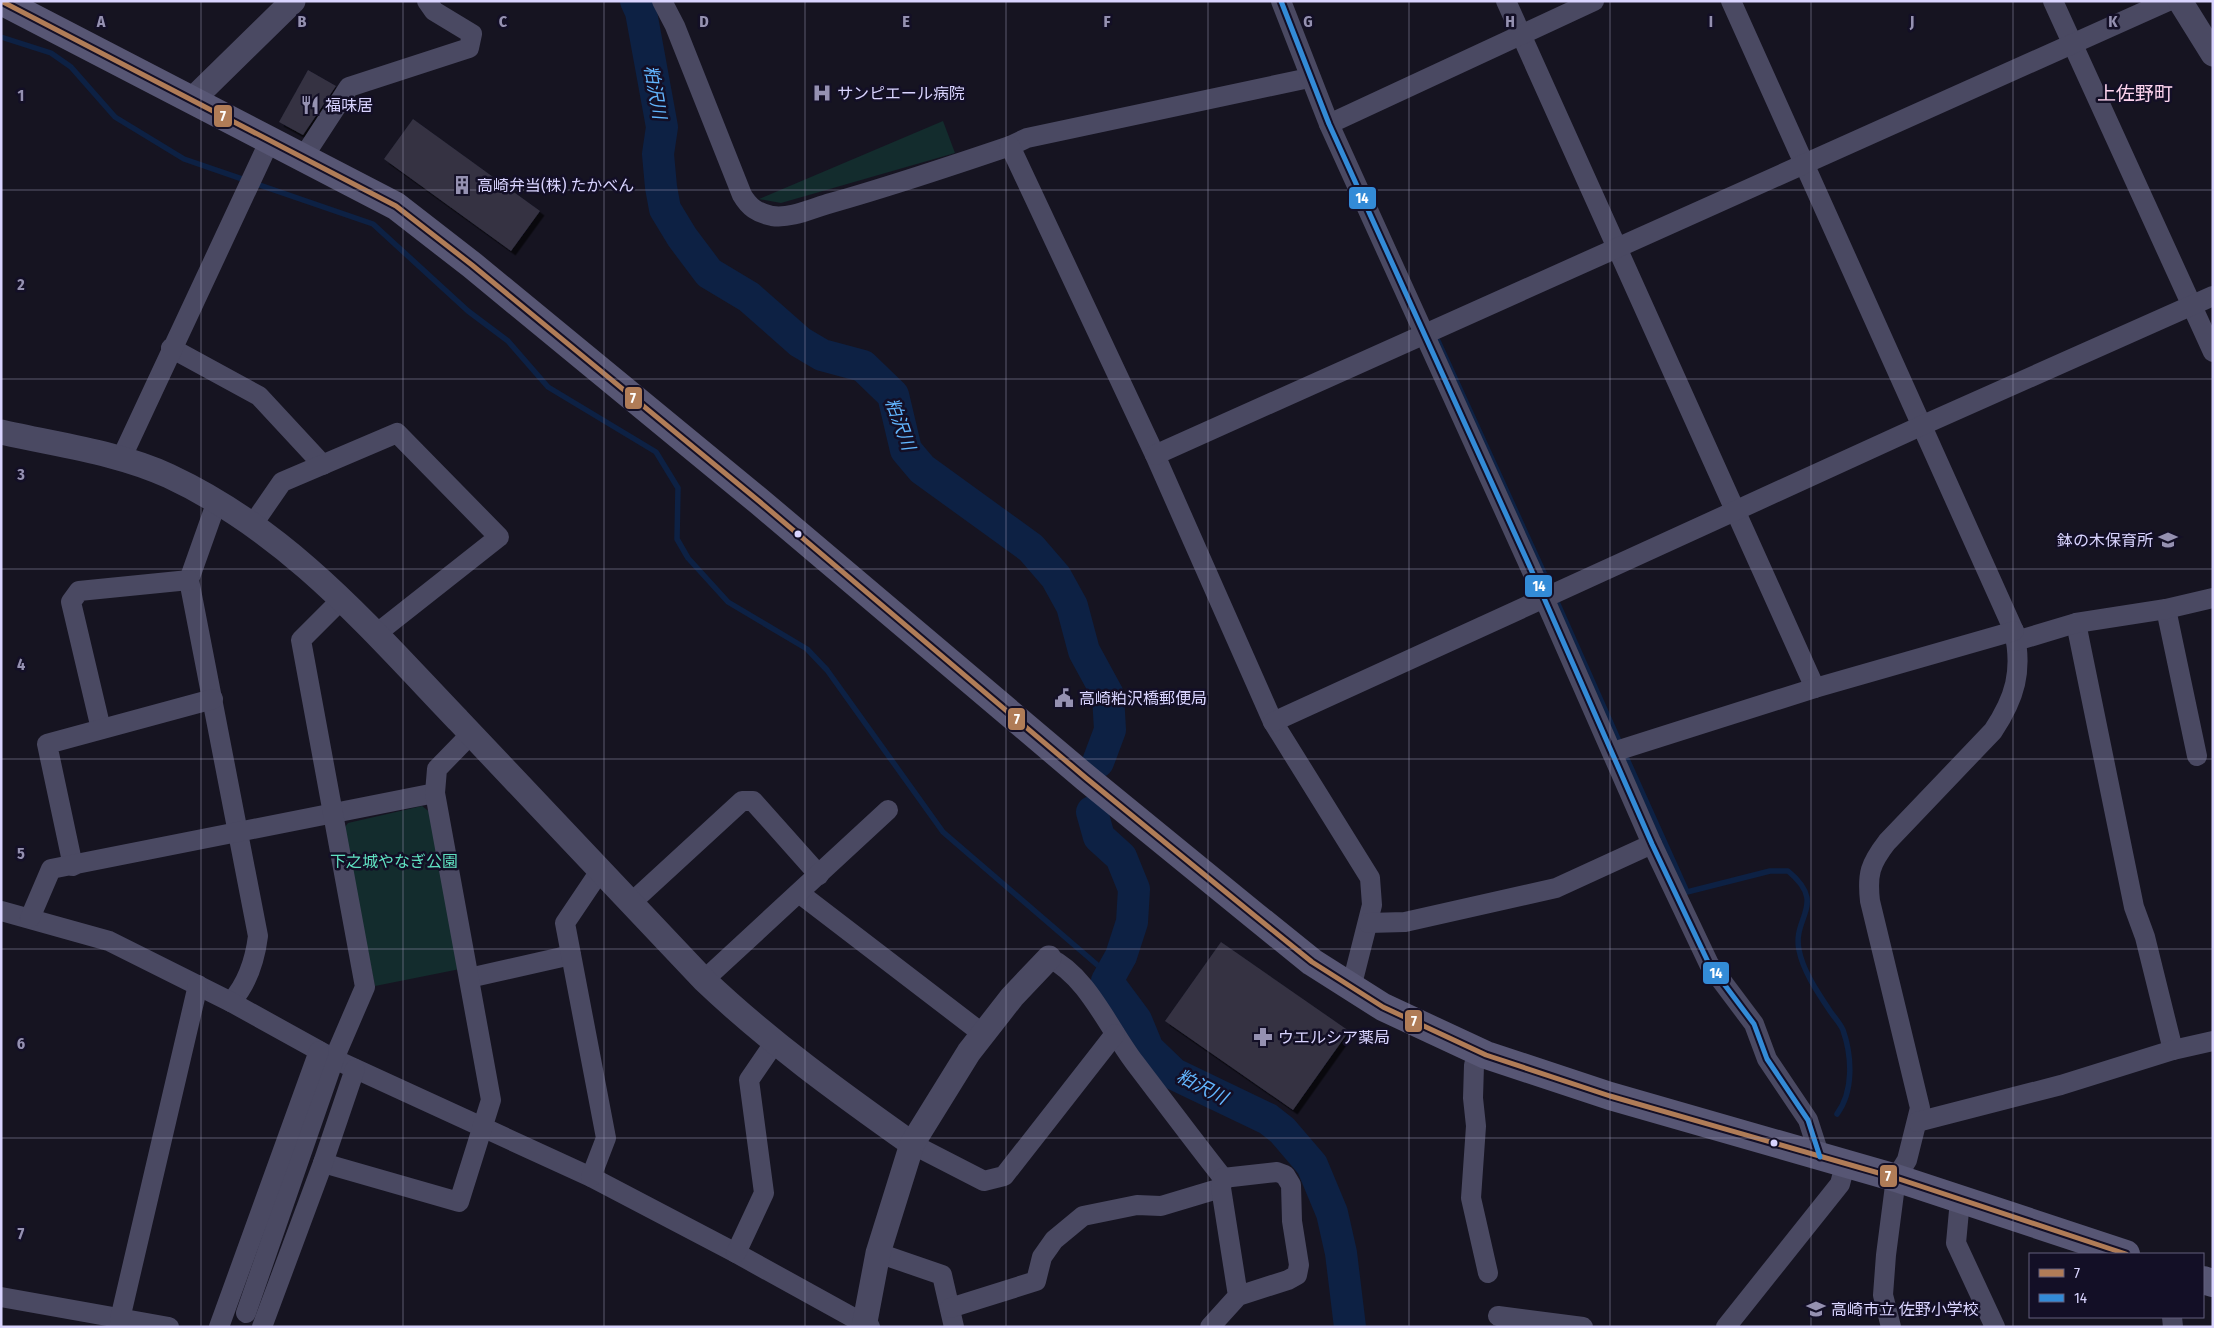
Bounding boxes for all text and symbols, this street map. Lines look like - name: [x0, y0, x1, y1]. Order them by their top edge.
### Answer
- text: A: [96, 12, 106, 31]
- text: B: [298, 12, 307, 31]
- text: C: [499, 12, 508, 31]
- text: D: [699, 12, 709, 31]
- text: E: [902, 12, 910, 31]
- text: F: [1103, 12, 1111, 31]
- text: G: [1303, 12, 1313, 31]
- text: H: [1505, 12, 1515, 31]
- text: I: [1709, 12, 1713, 31]
- text: J: [1909, 12, 1914, 31]
- text: K: [2108, 12, 2118, 31]
- water label: 粕沢川: [639, 64, 671, 122]
- hospital icon: サンピエール病院: [811, 82, 833, 104]
- district label: 上佐野町: [2097, 82, 2173, 105]
- place label: サンピエール病院: [837, 84, 965, 103]
- text: 1: [18, 86, 24, 105]
- restaurant icon: 福味居: [299, 94, 321, 116]
- place label: 福味居: [325, 96, 373, 115]
- line badge: 7: [213, 104, 233, 128]
- text: 7: [220, 108, 226, 125]
- building icon: 高崎弁当(株) たかべん: [451, 174, 473, 196]
- place label: 高崎弁当(株) たかべん: [477, 176, 634, 195]
- line badge: 14: [1348, 186, 1377, 210]
- text: 14: [1355, 190, 1369, 207]
- text: 2: [16, 275, 25, 294]
- line badge: 7: [624, 386, 643, 410]
- text: 7: [630, 390, 636, 407]
- water label: 粕沢川: [880, 395, 920, 455]
- text: 3: [16, 465, 25, 484]
- unlabelled marker: [793, 529, 803, 539]
- school or university icon: 鉢の木保育所: [2157, 529, 2179, 551]
- place label: 鉢の木保育所: [2057, 531, 2153, 550]
- line badge: 14: [1524, 574, 1553, 598]
- text: 14: [1532, 578, 1546, 595]
- text: 4: [17, 655, 25, 674]
- public building icon: 高崎粕沢橋郵便局: [1053, 687, 1075, 709]
- place label: 高崎粕沢橋郵便局: [1079, 689, 1207, 708]
- line badge: 7: [1007, 707, 1026, 731]
- text: 7: [1014, 711, 1020, 728]
- text: 5: [17, 844, 25, 863]
- park label: 下之城やなぎ公園: [330, 852, 458, 871]
- line badge: 14: [1702, 961, 1730, 985]
- text: 14: [1709, 965, 1723, 982]
- line badge: 7: [1404, 1009, 1423, 1033]
- text: 7: [1411, 1013, 1417, 1030]
- pharmacy icon: ウエルシア薬局: [1252, 1026, 1274, 1048]
- place label: ウエルシア薬局: [1278, 1028, 1390, 1047]
- text: 6: [17, 1034, 25, 1053]
- water label: 粕沢川: [1173, 1065, 1233, 1110]
- unlabelled marker: [1769, 1138, 1779, 1148]
- line badge: 7: [1879, 1164, 1898, 1188]
- text: 7: [1885, 1168, 1891, 1185]
- text: 7: [18, 1224, 25, 1243]
- legend: [2029, 1253, 2204, 1318]
- text: 7: [2074, 1264, 2080, 1282]
- text: 14: [2074, 1289, 2087, 1307]
- school or university icon: 高崎市立 佐野小学校: [1805, 1298, 1827, 1320]
- place label: 高崎市立 佐野小学校: [1831, 1300, 1979, 1319]

